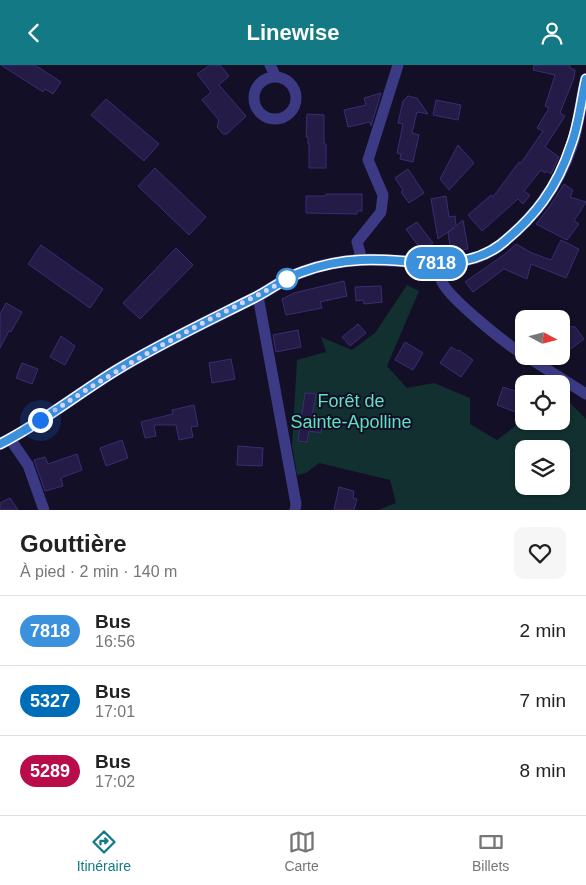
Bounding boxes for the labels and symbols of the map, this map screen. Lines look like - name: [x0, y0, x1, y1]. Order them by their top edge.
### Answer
- line badge: 7818: [401, 247, 471, 279]
- unlabelled marker: [276, 268, 298, 290]
- north arrow: [515, 310, 570, 365]
- park label: Forêt de Sainte-Apolline: [290, 391, 412, 432]
- your location: [28, 408, 53, 433]

